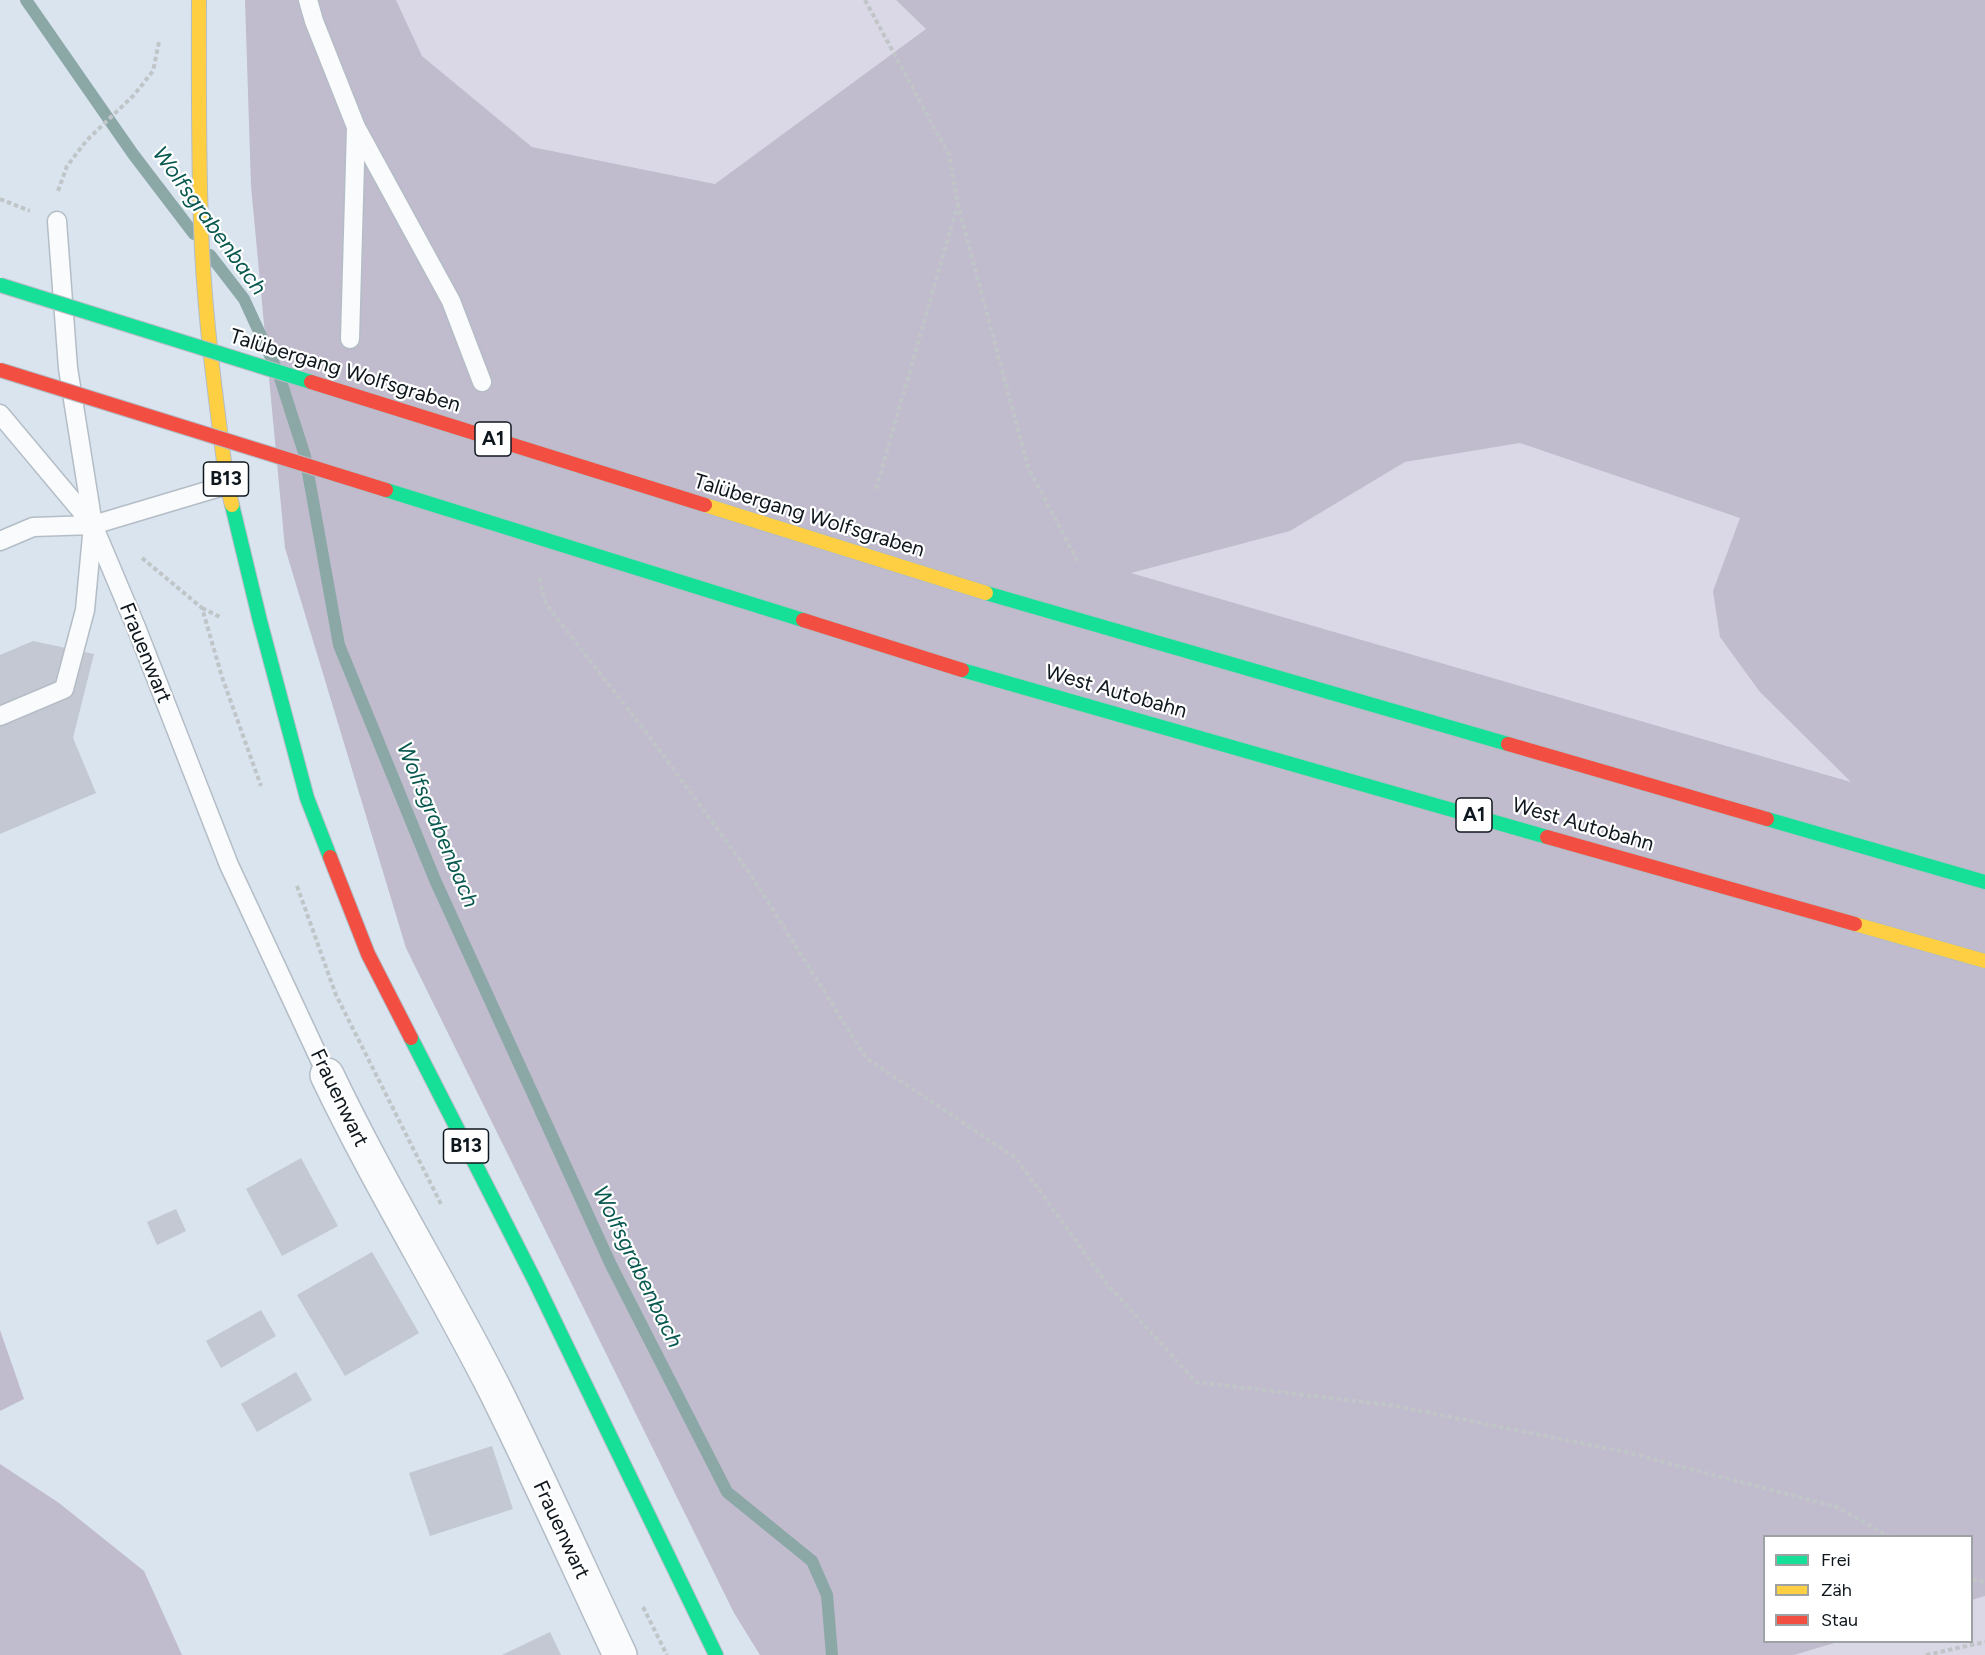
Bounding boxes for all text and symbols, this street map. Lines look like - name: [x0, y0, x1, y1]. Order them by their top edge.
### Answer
- water label: Wolfsgrabenbach: [146, 142, 272, 300]
- street label: Talübergang Wolfsgraben: [227, 324, 463, 418]
- road number: A1: [475, 422, 511, 456]
- road number: B13: [204, 462, 248, 496]
- street label: Talübergang Wolfsgraben: [691, 469, 927, 563]
- street label: Frauenwart: [114, 599, 176, 707]
- street label: West Autobahn: [1042, 660, 1190, 724]
- water label: Wolfsgrabenbach: [390, 738, 484, 912]
- street label: West Autobahn: [1509, 793, 1657, 857]
- road number: A1: [1456, 798, 1492, 832]
- street label: Frauenwart: [305, 1045, 373, 1151]
- road number: B13: [444, 1129, 488, 1163]
- water label: Wolfsgrabenbach: [586, 1182, 688, 1352]
- street label: Frauenwart: [527, 1477, 595, 1583]
- legend: [1763, 1535, 1973, 1643]
- text: Frei: [1821, 1549, 1851, 1571]
- text: Zäh: [1821, 1579, 1852, 1601]
- text: Stau: [1821, 1609, 1858, 1631]

